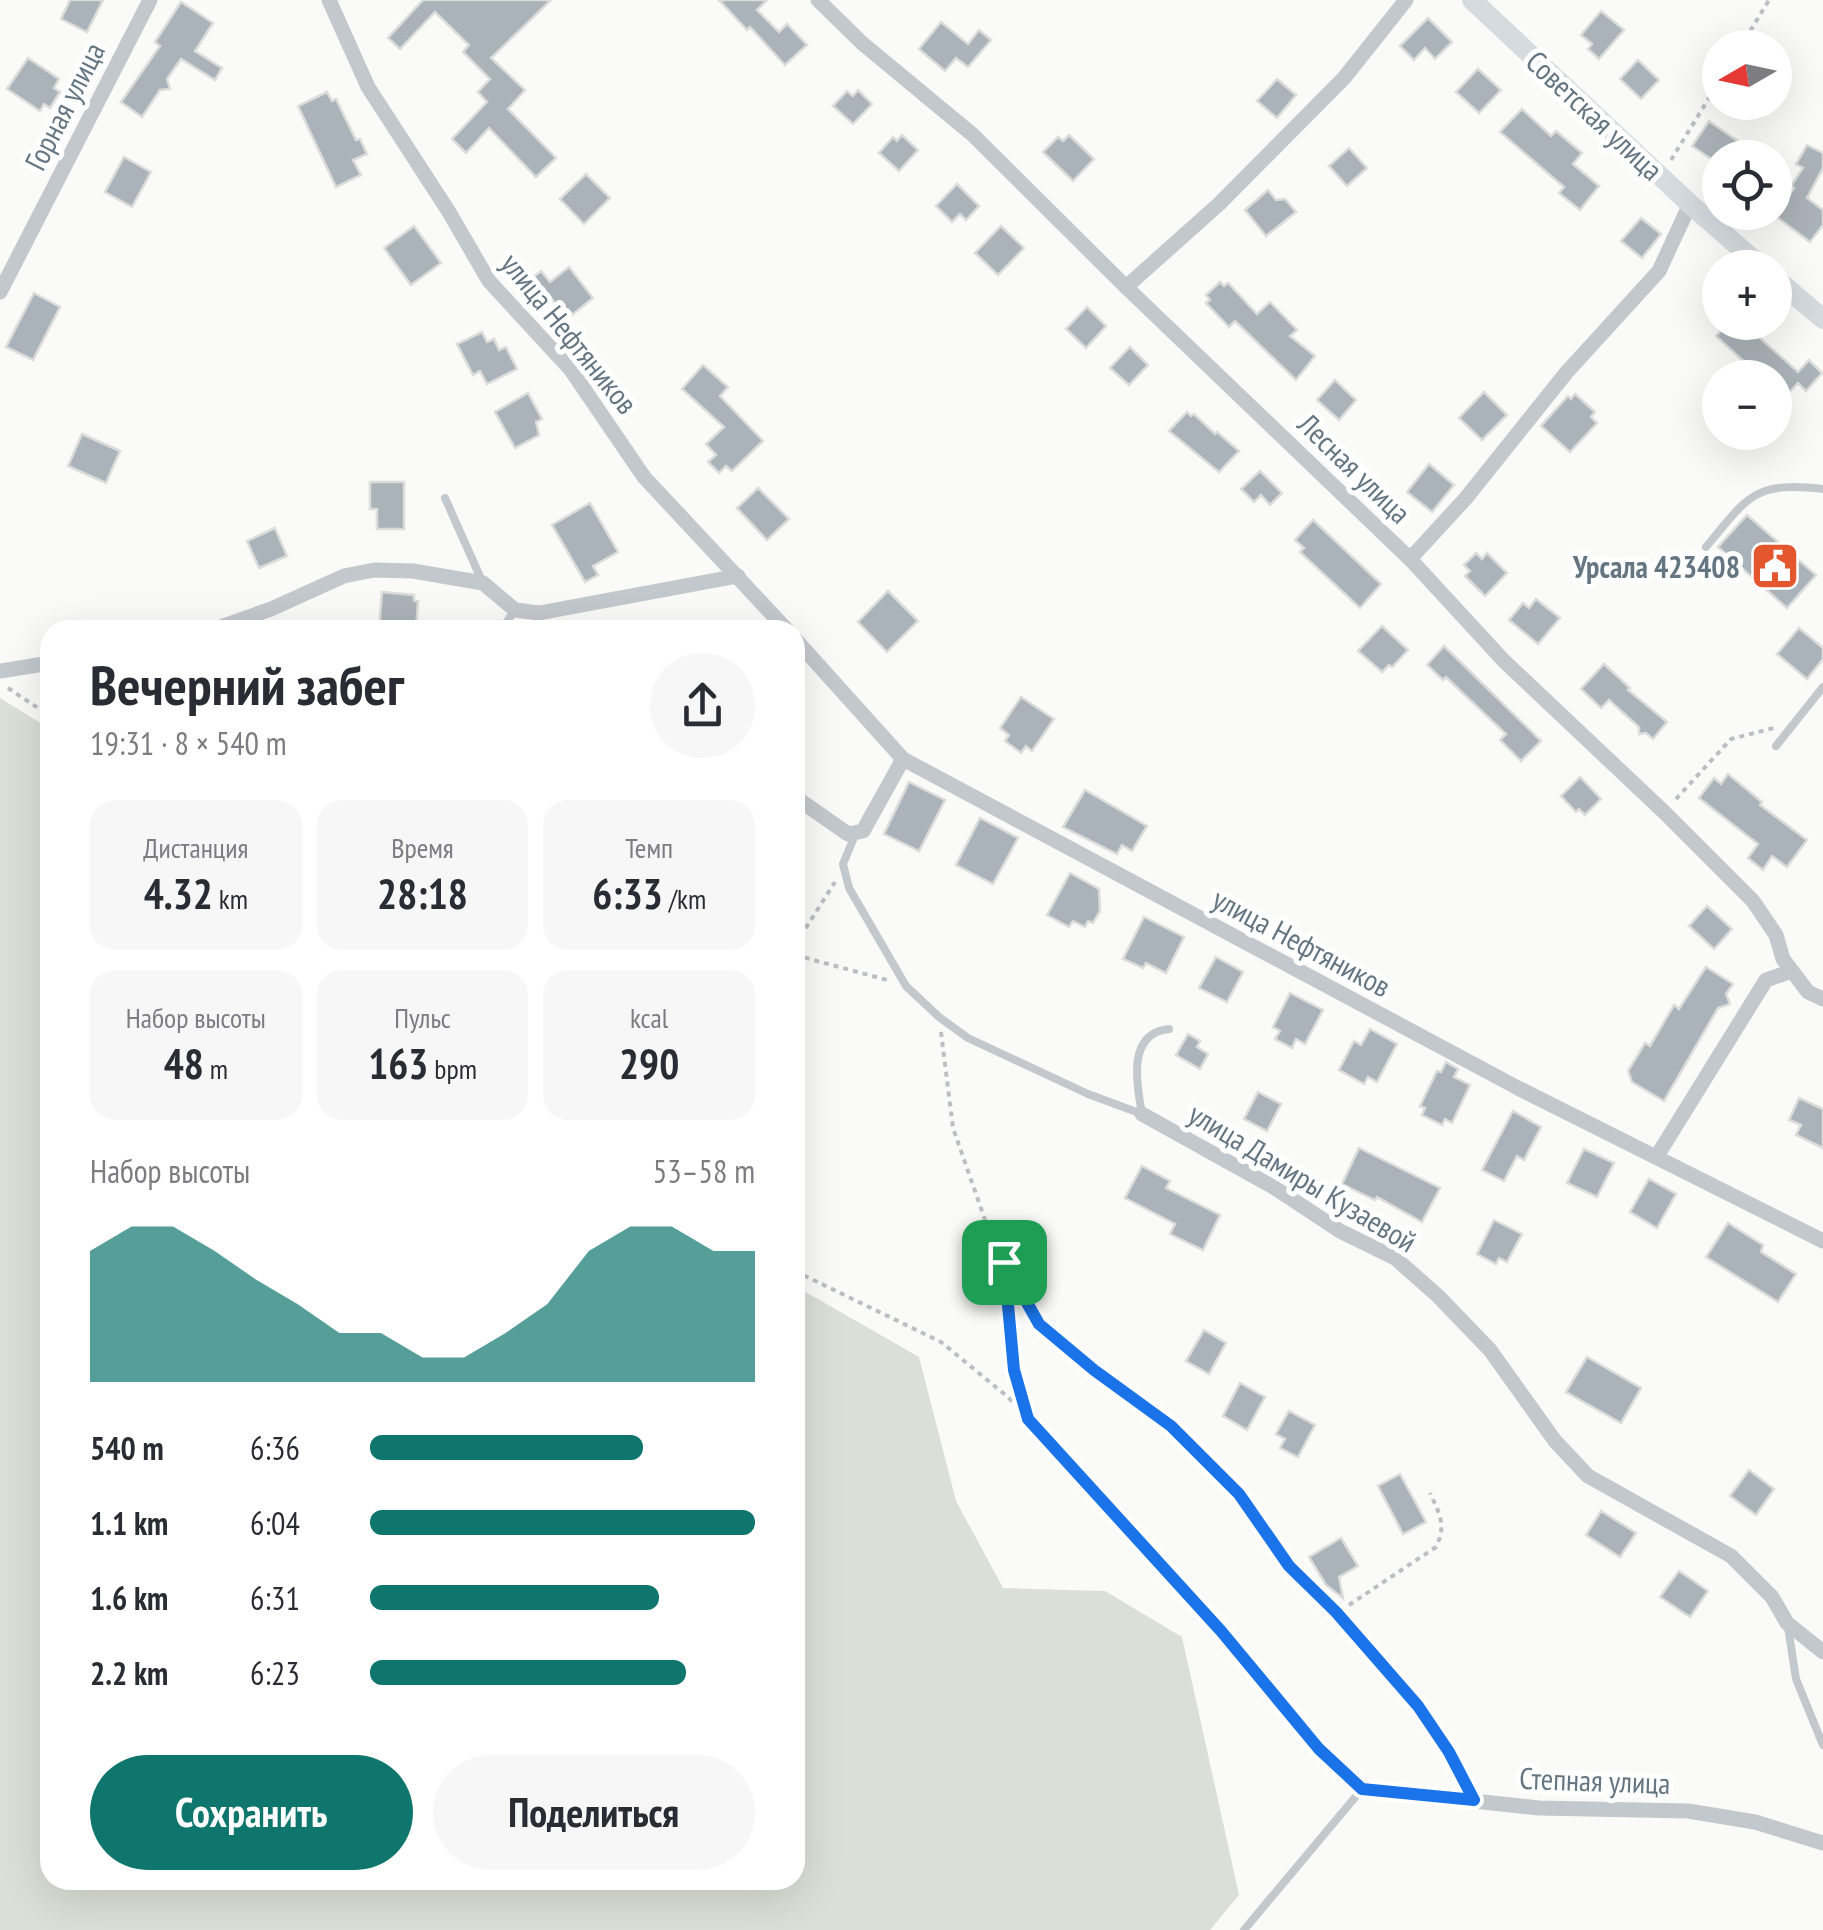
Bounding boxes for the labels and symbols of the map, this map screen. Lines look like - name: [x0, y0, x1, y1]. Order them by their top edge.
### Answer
- north arrow: [1702, 30, 1792, 120]
- street label: Горная улица: [15, 35, 113, 177]
- street label: Советская улица: [1518, 42, 1672, 188]
- street label: улица Нефтяников: [493, 245, 647, 421]
- street label: Лесная улица: [1290, 404, 1420, 531]
- public building icon: Урсала 423408: [1749, 540, 1801, 592]
- place label: Урсала 423408: [1572, 547, 1740, 586]
- street label: улица Нефтяников: [1206, 879, 1398, 1005]
- street label: улица Дамиры Кузаевой: [1182, 1094, 1424, 1260]
- pin: [962, 1220, 1047, 1305]
- street label: Степная улица: [1519, 1758, 1671, 1802]

